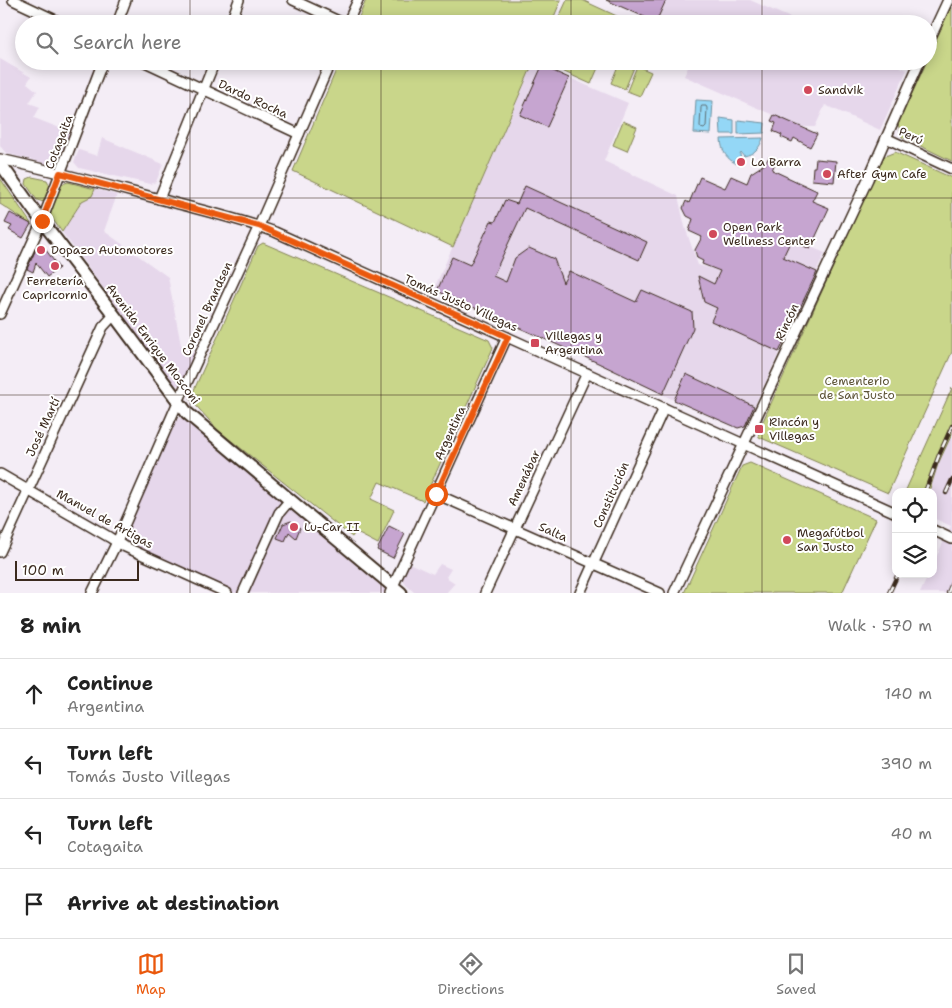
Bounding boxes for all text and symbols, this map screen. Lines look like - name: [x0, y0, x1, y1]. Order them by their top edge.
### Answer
- search box: [15, 15, 937, 70]
- icon: search: [33, 29, 61, 57]
- text: Search here: [73, 30, 182, 55]
- street label: Dardo Rocha: [216, 76, 291, 122]
- place label: Sandvik: [818, 82, 863, 98]
- marker: Sandvik: [802, 84, 814, 96]
- street label: Cotagaita: [41, 112, 77, 171]
- street label: Perú: [896, 123, 926, 149]
- place label: La Barra: [751, 154, 801, 170]
- marker: La Barra: [735, 156, 747, 168]
- place label: After Gym Cafe: [837, 166, 927, 182]
- marker: After Gym Cafe: [821, 168, 833, 180]
- route end: [31, 210, 54, 233]
- place label: Open Park Wellness Center: [723, 219, 816, 249]
- marker: Open Park Wellness Center: [707, 228, 719, 240]
- place label: Dopazo Automotores: [51, 242, 173, 258]
- marker: Dopazo Automotores: [35, 244, 47, 256]
- street label: Coronel Brandsen: [178, 259, 236, 359]
- marker: Ferretería Capricornio: [49, 260, 61, 272]
- street label: Tomás Justo Villegas: [402, 271, 520, 335]
- place label: Ferretería Capricornio: [22, 273, 88, 303]
- street label: Avenida Enrique Mosconi: [102, 281, 204, 407]
- street label: Rincón: [771, 301, 803, 343]
- place label: Villegas y Argentina: [545, 328, 603, 358]
- marker: Villegas y Argentina: [529, 337, 541, 349]
- park label: Cementerio de San Justo: [819, 373, 895, 403]
- street label: José Martí: [22, 394, 64, 459]
- street label: Argentina: [431, 403, 470, 463]
- place label: Rincón y Villegas: [769, 414, 819, 444]
- marker: Rincón y Villegas: [753, 423, 765, 435]
- street label: Amenábar: [504, 447, 544, 509]
- street label: Constitución: [589, 459, 633, 531]
- route start: [425, 483, 448, 506]
- street label: Manuel de Artigas: [54, 486, 156, 552]
- map controls: [892, 488, 937, 578]
- button: locate: [892, 488, 937, 533]
- place label: Lu-Car II: [304, 519, 360, 535]
- street label: Salta: [536, 519, 570, 546]
- marker: Lu-Car II: [288, 521, 300, 533]
- place label: Megafútbol San Justo: [797, 525, 864, 555]
- button: layers: [892, 533, 937, 578]
- marker: Megafútbol San Justo: [781, 534, 793, 546]
- scale bar: [15, 558, 139, 581]
- text: 100 m: [22, 561, 64, 579]
- text: 8 min: [20, 612, 81, 640]
- text: Walk · 570 m: [828, 615, 932, 636]
- text: Continue: [67, 671, 153, 696]
- icon: ahead: [20, 680, 48, 708]
- text: 140 m: [885, 683, 932, 704]
- text: Argentina: [67, 696, 144, 717]
- text: Turn left: [67, 741, 153, 766]
- icon: left: [20, 750, 48, 778]
- text: 390 m: [880, 753, 932, 774]
- text: Tomás Justo Villegas: [67, 766, 231, 787]
- text: Turn left: [67, 811, 153, 836]
- icon: left: [20, 820, 48, 848]
- text: 40 m: [890, 823, 932, 844]
- text: Cotagaita: [67, 836, 143, 857]
- icon: arrive: [20, 890, 48, 918]
- text: Arrive at destination: [67, 891, 279, 916]
- tab: Map: [136, 950, 166, 998]
- tab: Directions: [438, 950, 504, 998]
- tab: Saved: [776, 950, 816, 998]

